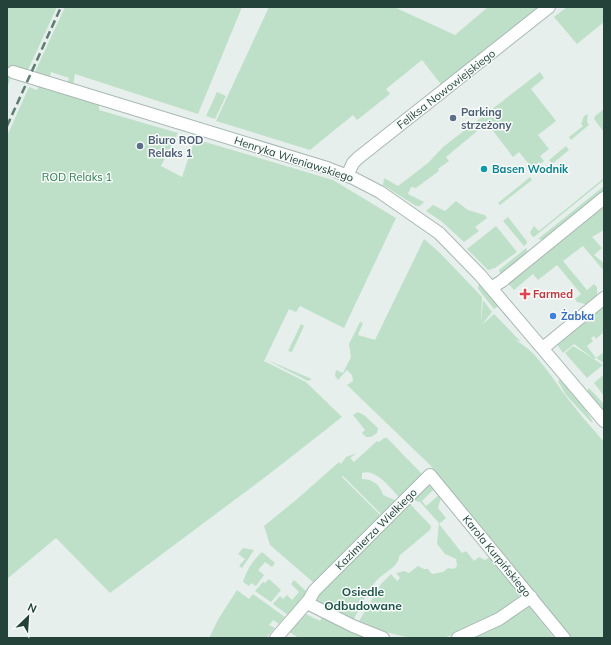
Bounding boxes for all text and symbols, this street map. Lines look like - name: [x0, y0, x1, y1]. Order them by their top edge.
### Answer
- street label: Feliksa Nowowiejskiego: [394, 46, 498, 132]
- place label: Parking strzeżony: [461, 105, 511, 132]
- marker: Parking strzeżony: [448, 113, 458, 123]
- place label: Biuro ROD Relaks 1: [148, 133, 203, 160]
- street label: Henryka Wieniawskiego: [233, 133, 355, 185]
- marker: Biuro ROD Relaks 1: [135, 141, 145, 151]
- place label: Basen Wodnik: [492, 162, 569, 176]
- marker: Basen Wodnik: [479, 164, 489, 174]
- park label: ROD Relaks 1: [42, 170, 112, 184]
- place label: Farmed: [533, 287, 573, 301]
- marker: Farmed: [520, 289, 530, 299]
- place label: Żabka: [561, 308, 594, 323]
- marker: Żabka: [548, 311, 558, 321]
- street label: Kazimierza Wielkiego: [332, 485, 420, 573]
- street label: Karola Kurpińskiego: [460, 512, 534, 600]
- district label: Osiedle Odbudowane: [324, 584, 402, 613]
- north arrow: [8, 597, 48, 637]
- text: N: [26, 600, 39, 616]

